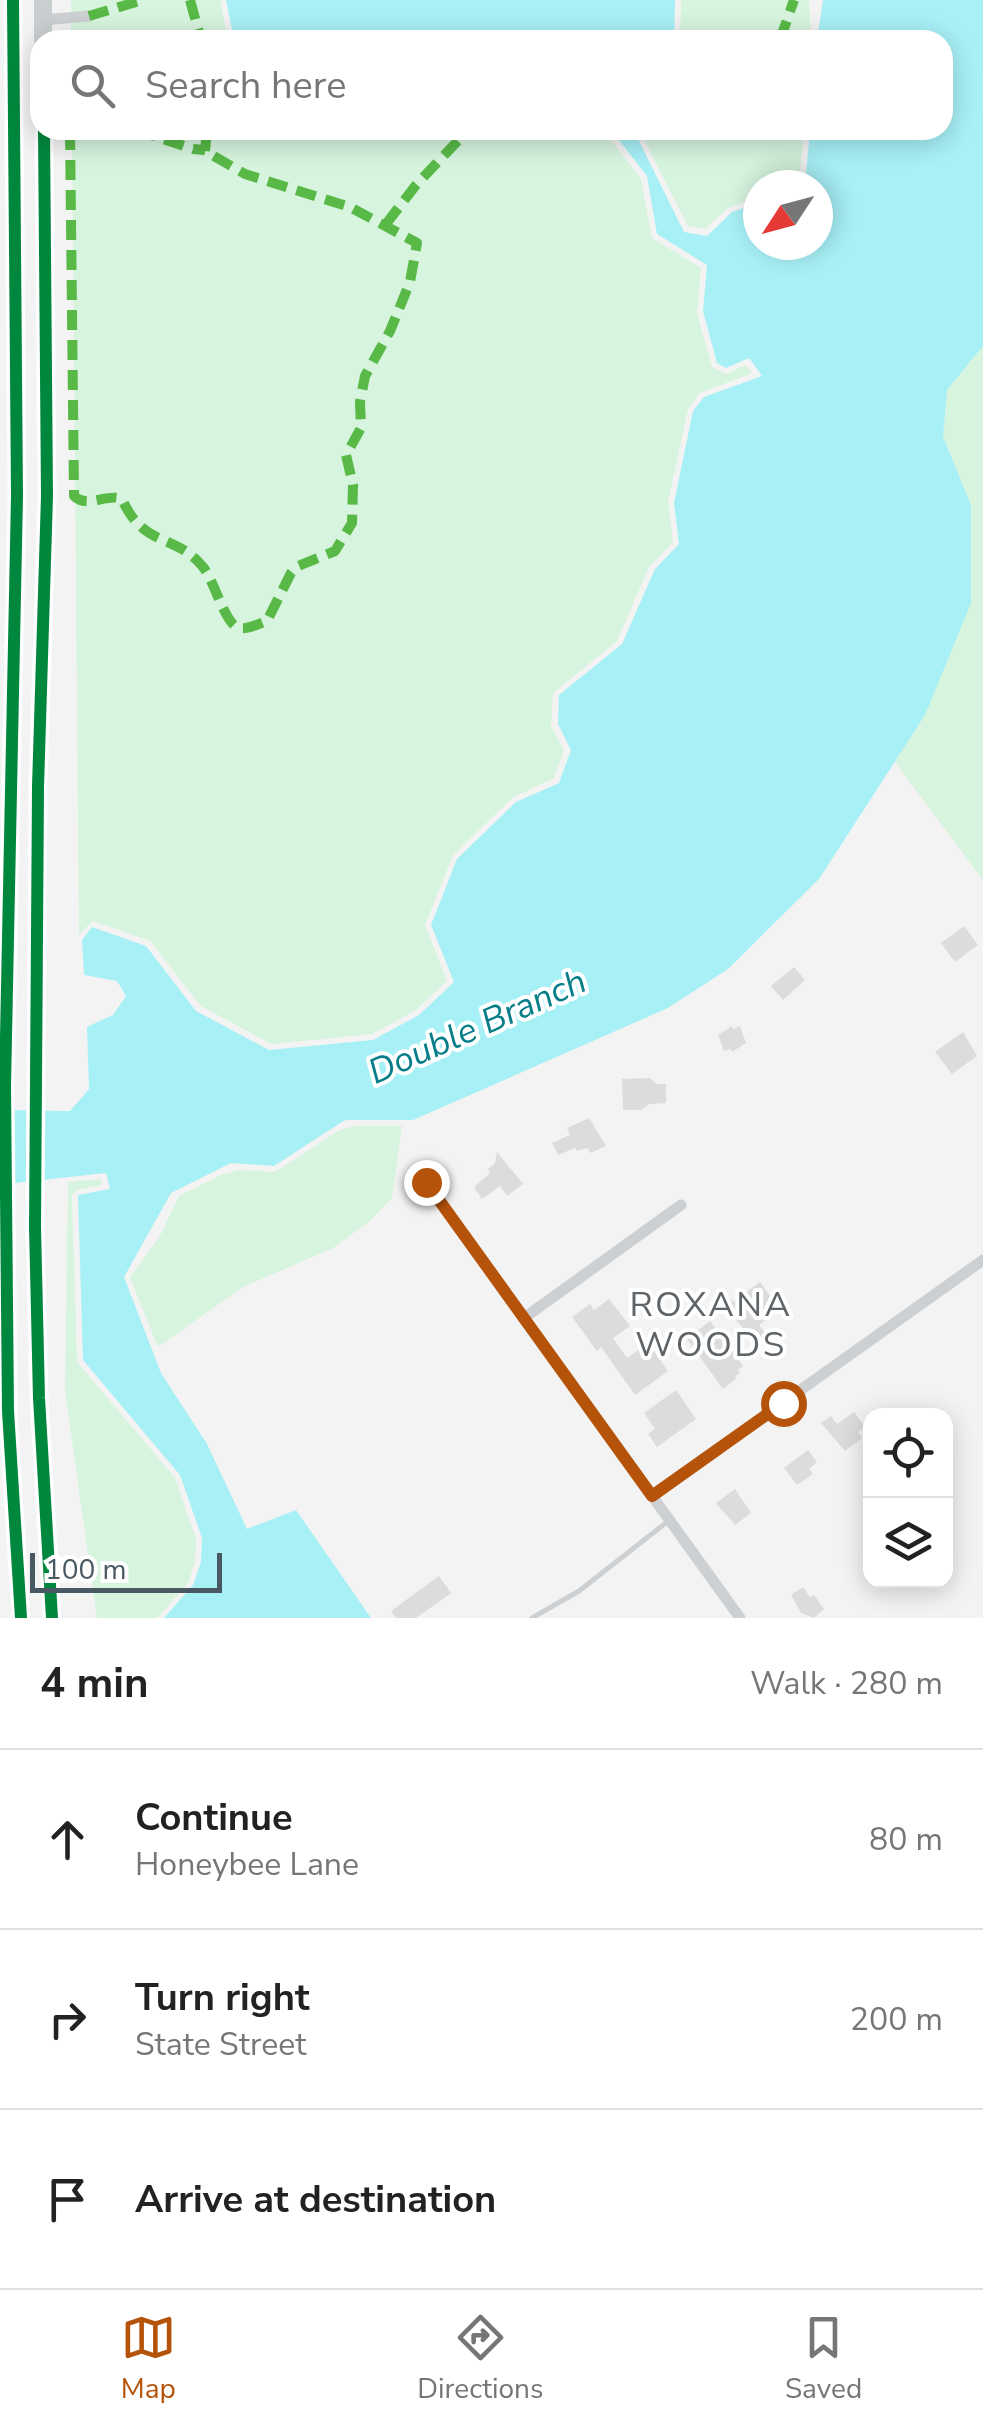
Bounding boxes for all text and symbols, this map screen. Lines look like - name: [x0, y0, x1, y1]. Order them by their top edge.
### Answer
- search box: [30, 30, 953, 140]
- icon: search: [65, 58, 120, 113]
- text: Search here: [145, 60, 346, 111]
- north arrow: [743, 170, 833, 260]
- water label: Double Branch: [361, 957, 594, 1095]
- route end: [404, 1160, 450, 1206]
- district label: ROXANA WOODS: [629, 1281, 793, 1368]
- route start: [761, 1381, 807, 1427]
- map controls: [863, 1408, 953, 1588]
- button: locate: [863, 1408, 953, 1498]
- button: layers: [863, 1498, 953, 1588]
- scale bar: [30, 1548, 222, 1592]
- text: 100 m: [45, 1551, 127, 1589]
- text: 4 min: [40, 1655, 149, 1712]
- text: Walk · 280 m: [750, 1662, 943, 1705]
- text: Continue: [135, 1792, 293, 1843]
- icon: ahead: [40, 1812, 95, 1867]
- text: 80 m: [869, 1818, 943, 1861]
- text: Honeybee Lane: [135, 1843, 359, 1886]
- text: Turn right: [135, 1972, 310, 2023]
- icon: right: [40, 1992, 95, 2047]
- text: 200 m: [850, 1998, 943, 2041]
- text: State Street: [135, 2023, 306, 2066]
- icon: arrive: [40, 2172, 95, 2227]
- text: Arrive at destination: [135, 2174, 496, 2225]
- tab: Map: [121, 2310, 176, 2408]
- tab: Directions: [417, 2310, 543, 2408]
- tab: Saved: [785, 2310, 862, 2408]

